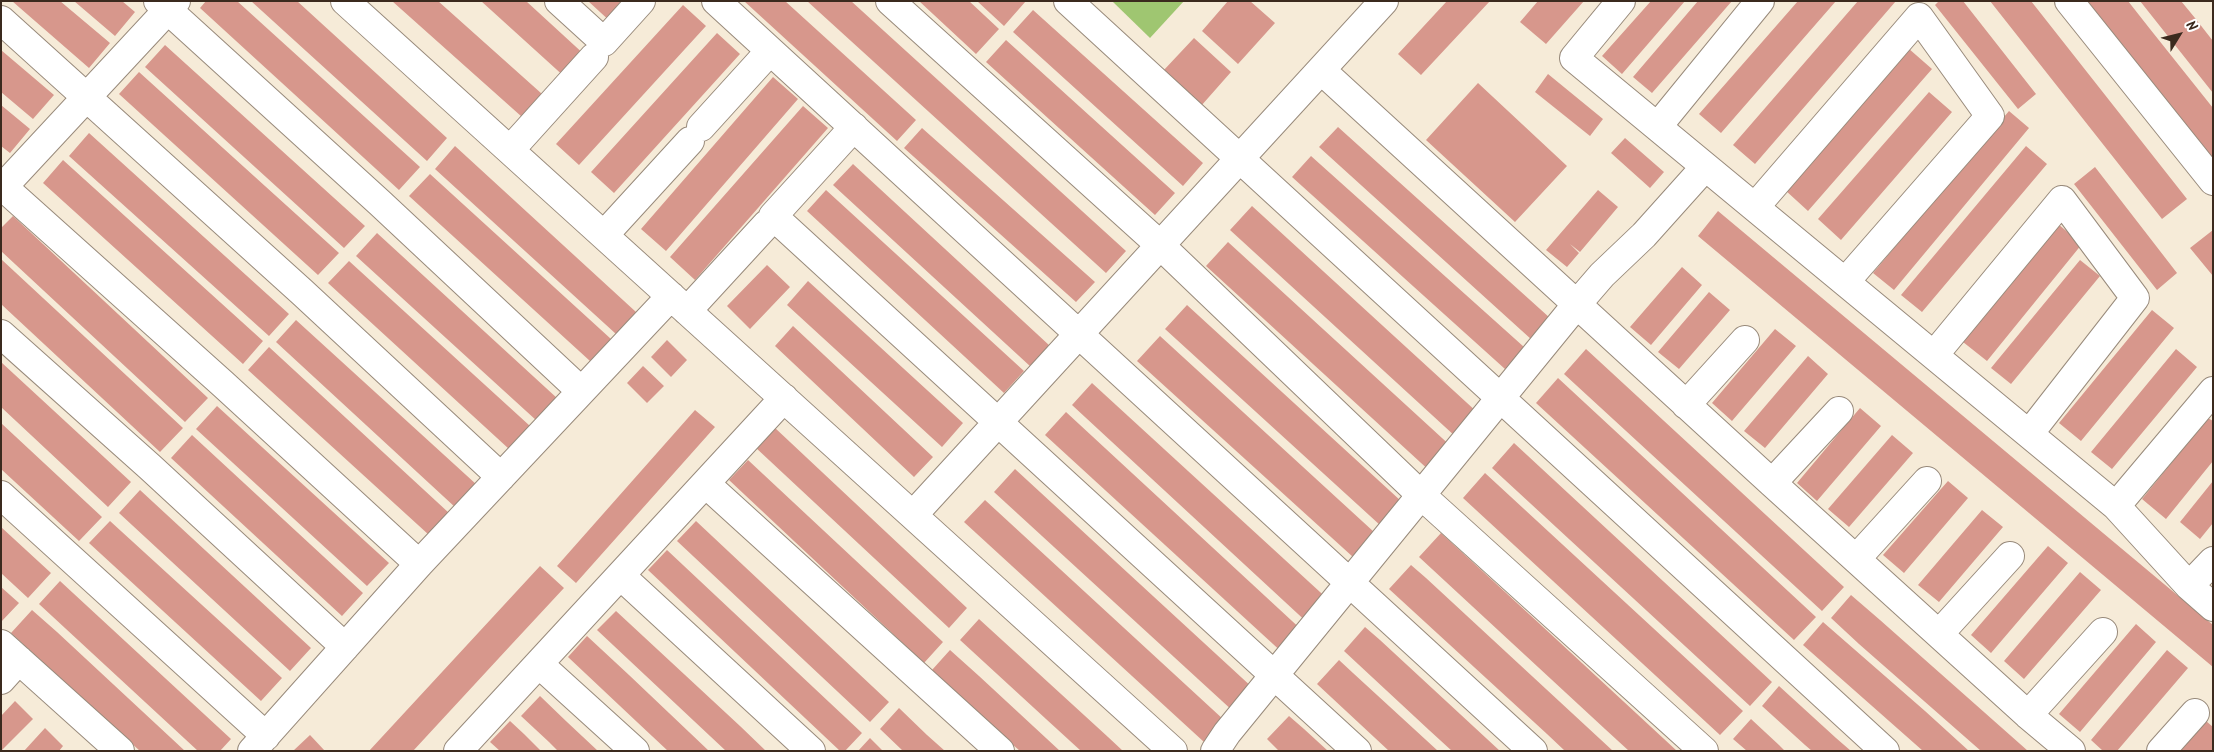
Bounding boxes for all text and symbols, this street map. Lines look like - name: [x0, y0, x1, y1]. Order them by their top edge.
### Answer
- north arrow: [2154, 10, 2204, 60]
- text: N: [2180, 16, 2203, 36]

